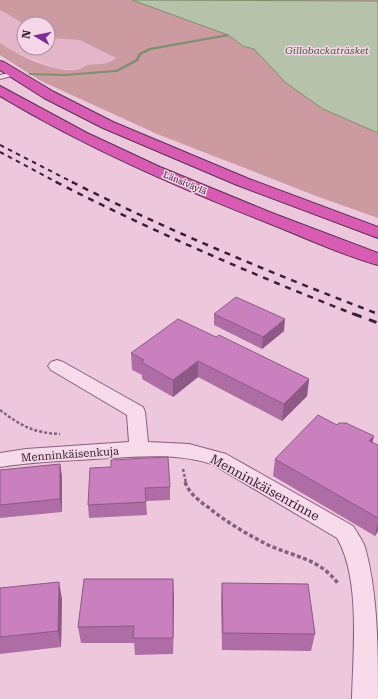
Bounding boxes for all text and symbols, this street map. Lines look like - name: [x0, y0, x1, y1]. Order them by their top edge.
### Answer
- north arrow: [16, 16, 56, 56]
- text: N: [20, 29, 34, 40]
- water label: Gillobackaträsket: [285, 45, 369, 56]
- street label: Länsiväylä: [162, 169, 208, 197]
- street label: Menninkäisenkuja: [21, 445, 120, 464]
- street label: Menninkäisenrinne: [208, 451, 322, 524]

